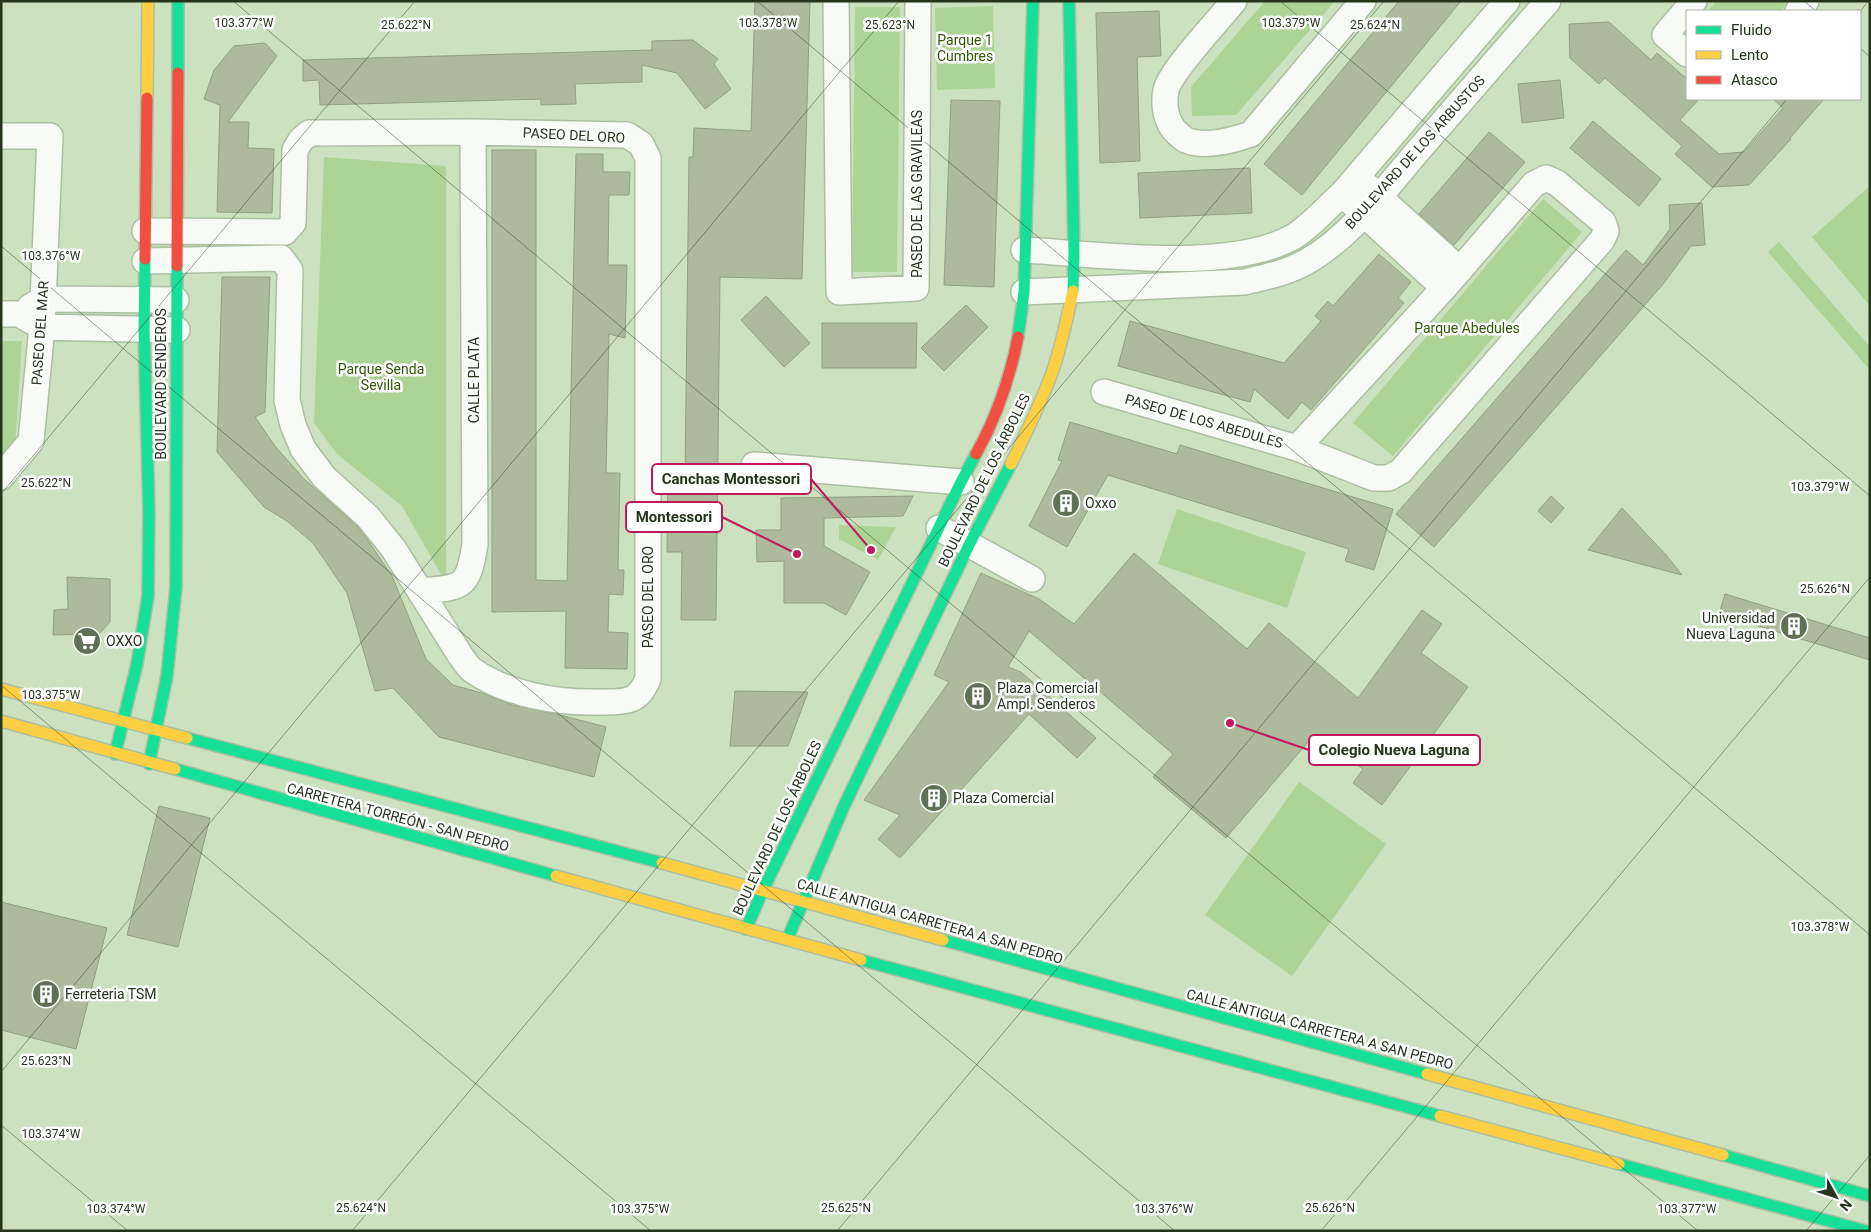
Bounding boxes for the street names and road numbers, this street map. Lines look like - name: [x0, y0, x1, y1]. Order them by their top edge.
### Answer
- street label: BOULEVARD DE LOS ARBUSTOS: [1342, 72, 1488, 232]
- street label: PASEO DE LAS GRAVILEAS: [909, 110, 925, 278]
- street label: PASEO DEL ORO: [522, 124, 626, 146]
- street label: PASEO DEL MAR: [28, 280, 52, 386]
- street label: BOULEVARD SENDEROS: [153, 308, 169, 460]
- street label: CALLE PLATA: [466, 337, 482, 423]
- street label: BOULEVARD DE LOS ÁRBOLES: [934, 390, 1033, 569]
- street label: PASEO DE LOS ABEDULES: [1123, 391, 1285, 451]
- street label: PASEO DEL ORO: [640, 546, 656, 648]
- street label: BOULEVARD DE LOS ÁRBOLES: [729, 738, 825, 918]
- street label: CARRETERA TORREÓN - SAN PEDRO: [285, 779, 511, 854]
- street label: CALLE ANTIGUA CARRETERA A SAN PEDRO: [795, 875, 1065, 967]
- street label: CALLE ANTIGUA CARRETERA A SAN PEDRO: [1185, 986, 1455, 1072]

